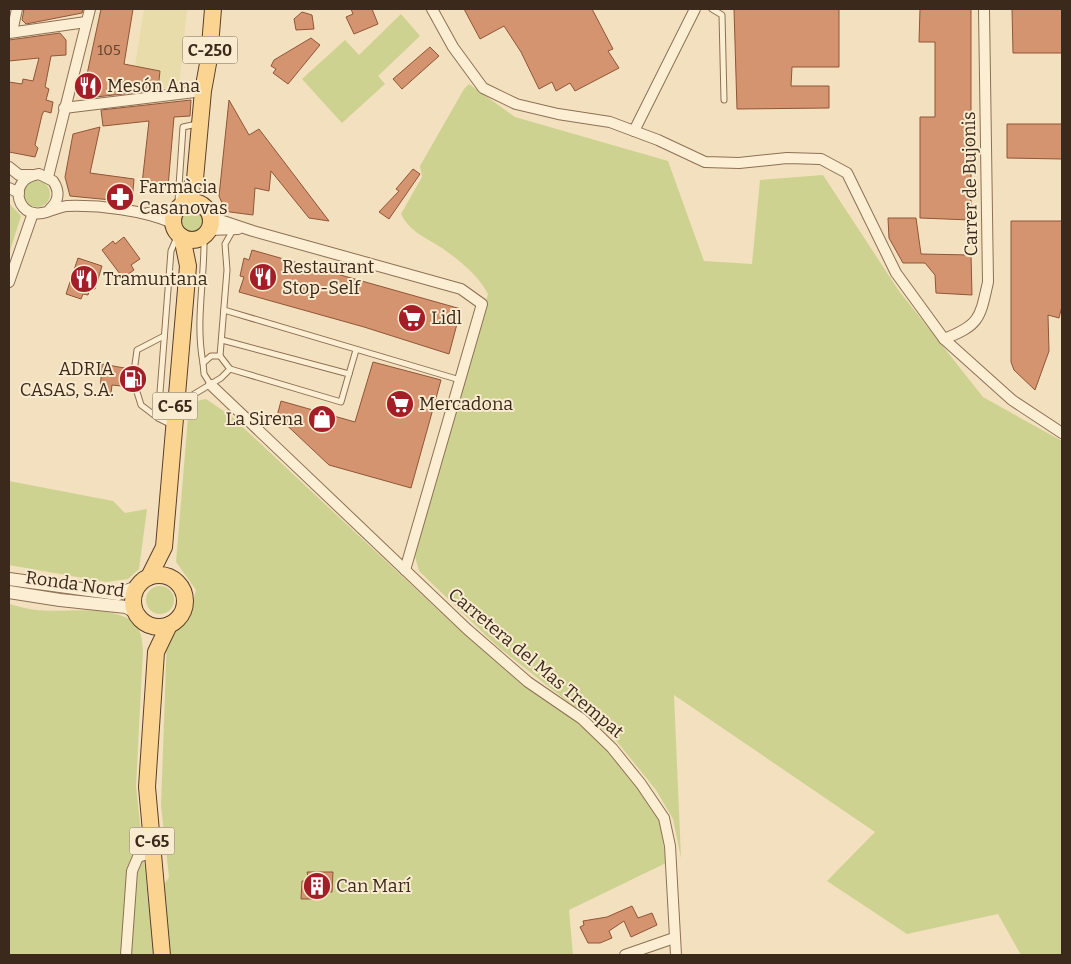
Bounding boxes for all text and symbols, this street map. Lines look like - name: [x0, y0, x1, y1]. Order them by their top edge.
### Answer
- road number: C-250: [182, 36, 238, 64]
- house number: 105: [97, 41, 121, 59]
- restaurant icon: Mesón Ana: [73, 71, 103, 101]
- place label: Mesón Ana: [107, 75, 200, 97]
- street label: Carrer de Bujonis: [958, 111, 982, 257]
- place label: Farmàcia Casanovas: [139, 176, 228, 219]
- pharmacy icon: Farmàcia Casanovas: [105, 182, 135, 212]
- place label: Restaurant Stop-Self: [282, 256, 375, 299]
- restaurant icon: Restaurant Stop-Self: [248, 262, 278, 292]
- restaurant icon: Tramuntana: [69, 264, 99, 294]
- place label: Tramuntana: [103, 268, 208, 290]
- supermarket icon: Lidl: [397, 303, 427, 333]
- place label: Lidl: [431, 307, 462, 329]
- place label: ADRIA CASAS, S.A.: [20, 358, 114, 401]
- fuel station icon: ADRIA CASAS, S.A.: [118, 364, 148, 394]
- supermarket icon: Mercadona: [385, 389, 415, 419]
- road number: C-65: [152, 392, 198, 420]
- place label: Mercadona: [419, 393, 513, 415]
- shop icon: La Sirena: [307, 404, 337, 434]
- place label: La Sirena: [226, 408, 303, 430]
- street label: Ronda Nord: [24, 566, 126, 602]
- street label: Carretera del Mas Trempat: [444, 583, 628, 743]
- road number: C-65: [130, 828, 174, 854]
- building icon: Can Marí: [302, 871, 332, 901]
- place label: Can Marí: [336, 875, 411, 897]

